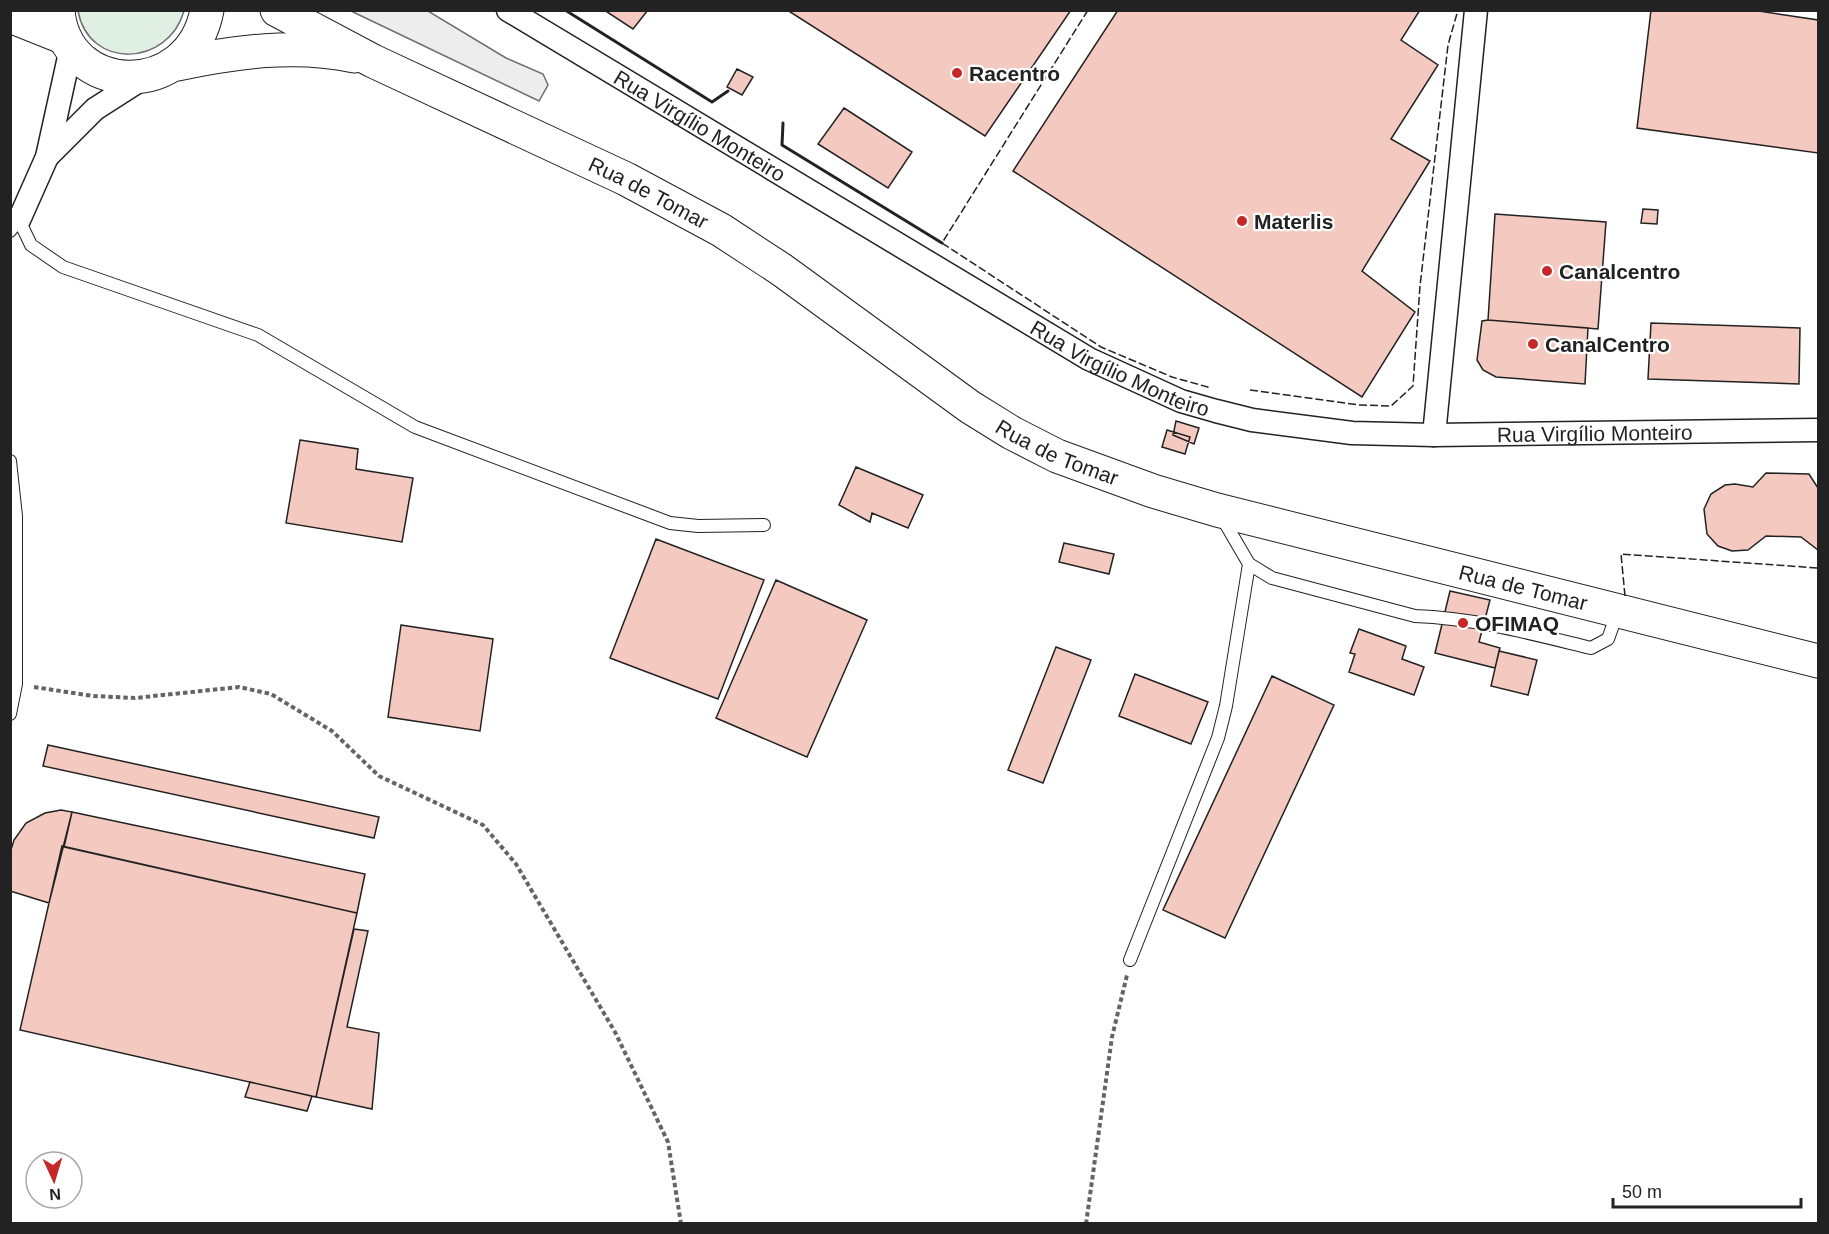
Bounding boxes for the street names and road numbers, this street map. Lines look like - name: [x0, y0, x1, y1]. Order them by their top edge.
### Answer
- street label: Rua Virgílio Monteiro: [610, 65, 790, 186]
- street label: Rua de Tomar: [585, 152, 712, 233]
- street label: Rua Virgílio Monteiro: [1027, 315, 1212, 420]
- street label: Rua de Tomar: [992, 415, 1122, 489]
- street label: Rua Virgílio Monteiro: [1497, 420, 1693, 446]
- street label: Rua de Tomar: [1457, 560, 1590, 614]

